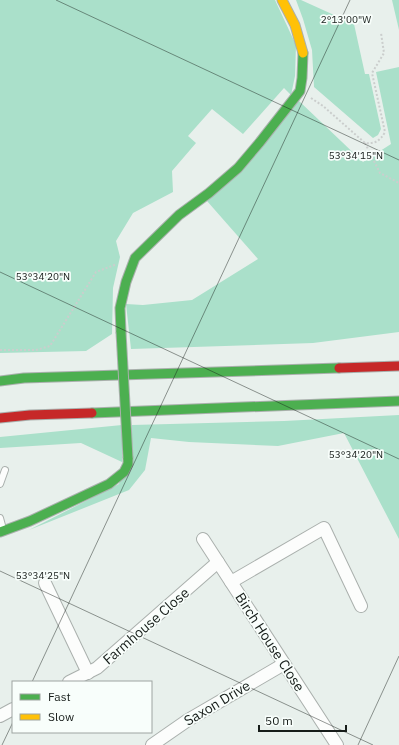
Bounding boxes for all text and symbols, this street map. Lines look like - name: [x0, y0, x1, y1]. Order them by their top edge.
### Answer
- text: 2°13'00"W: [321, 13, 371, 26]
- text: 53°34'15"N: [329, 149, 383, 162]
- text: 53°34'20"N: [16, 270, 70, 283]
- text: 53°34'20"N: [329, 448, 383, 461]
- text: 53°34'25"N: [16, 569, 70, 582]
- street label: Farmhouse Close: [99, 583, 193, 668]
- street label: Birch House Close: [231, 589, 309, 695]
- street label: Saxon Drive: [181, 676, 254, 730]
- legend: [12, 681, 152, 733]
- text: Fast: [48, 689, 71, 704]
- scale bar: [259, 707, 346, 733]
- text: Slow: [48, 709, 74, 724]
- text: 50 m: [265, 713, 293, 728]

